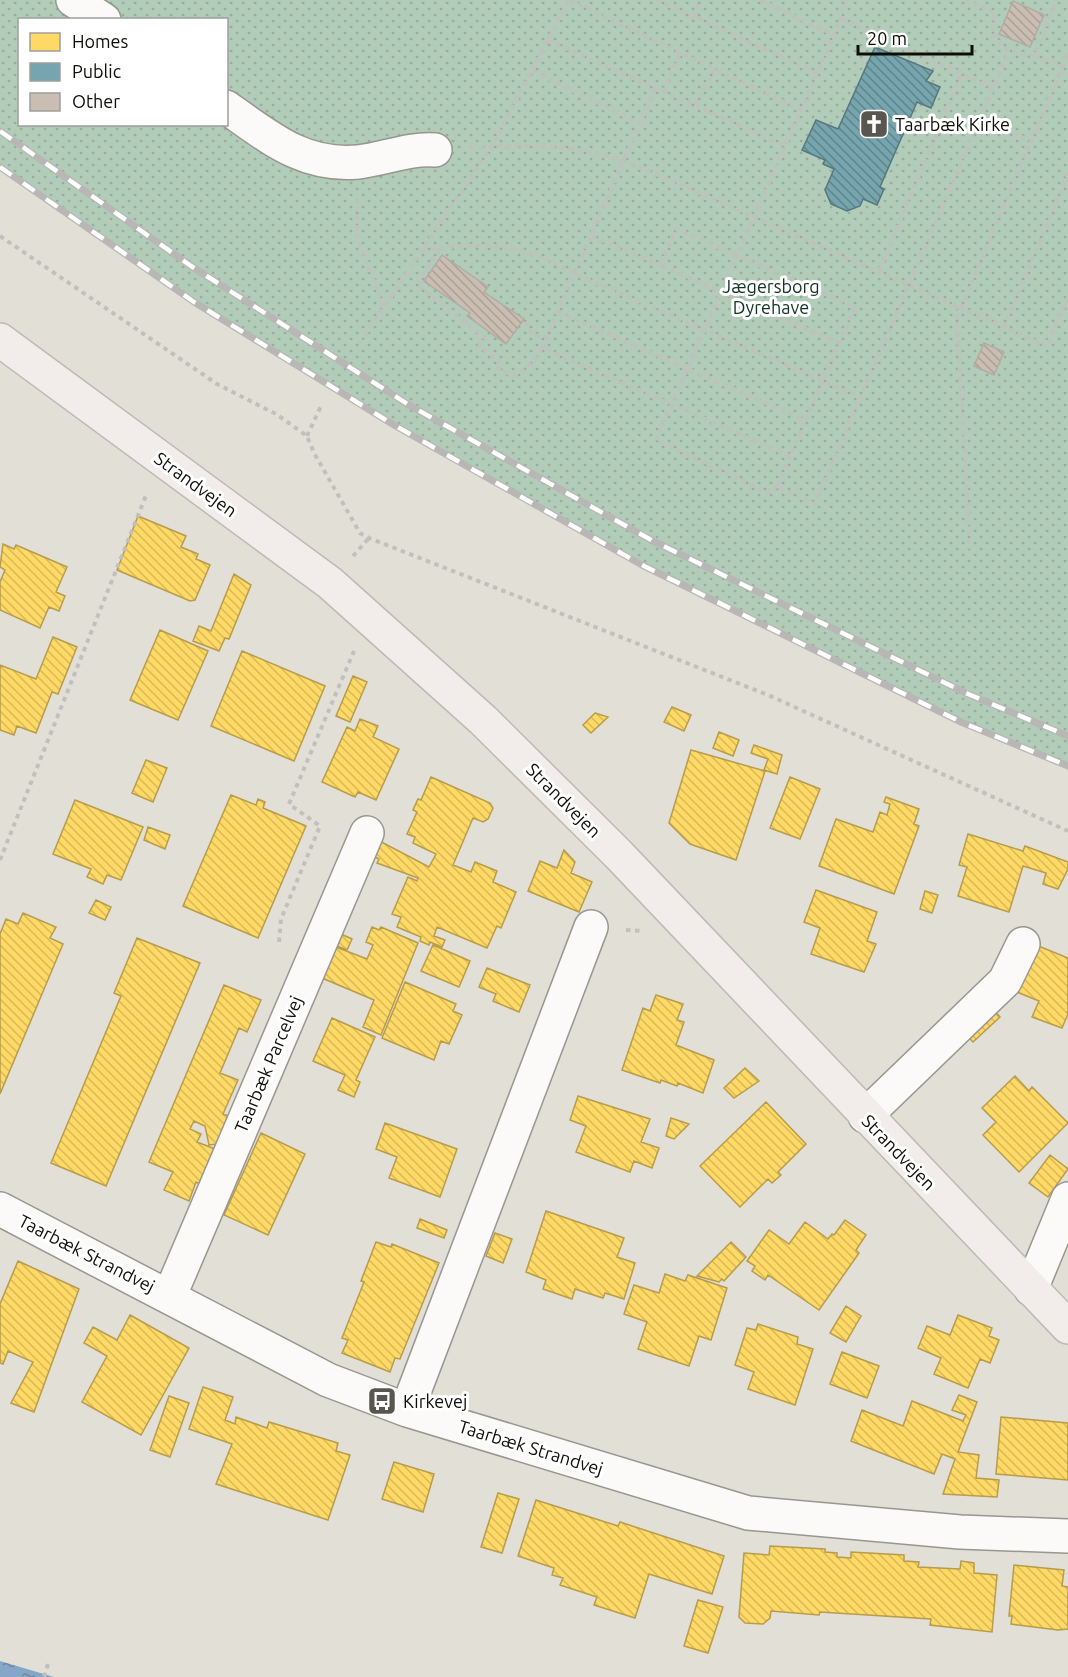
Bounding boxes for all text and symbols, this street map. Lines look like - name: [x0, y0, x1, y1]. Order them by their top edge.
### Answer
- legend: [18, 18, 228, 126]
- scale bar: [858, 18, 972, 56]
- text: 20 m: [867, 28, 907, 48]
- text: Homes: [72, 31, 129, 51]
- text: Public: [72, 61, 121, 81]
- text: Other: [72, 91, 120, 111]
- church icon: Taarbæk Kirke: [858, 108, 890, 140]
- place label: Taarbæk Kirke: [895, 114, 1010, 134]
- park label: Jægersborg Dyrehave: [722, 276, 820, 317]
- street label: Strandvejen: [151, 448, 241, 520]
- street label: Strandvejen: [523, 759, 605, 841]
- street label: Taarbæk Parcelvej: [230, 993, 306, 1135]
- street label: Strandvejen: [858, 1110, 940, 1194]
- street label: Taarbæk Strandvej: [16, 1210, 158, 1296]
- bus stop icon: Kirkevej: [366, 1385, 398, 1417]
- place label: Kirkevej: [403, 1391, 467, 1411]
- street label: Taarbæk Strandvej: [456, 1415, 606, 1479]

